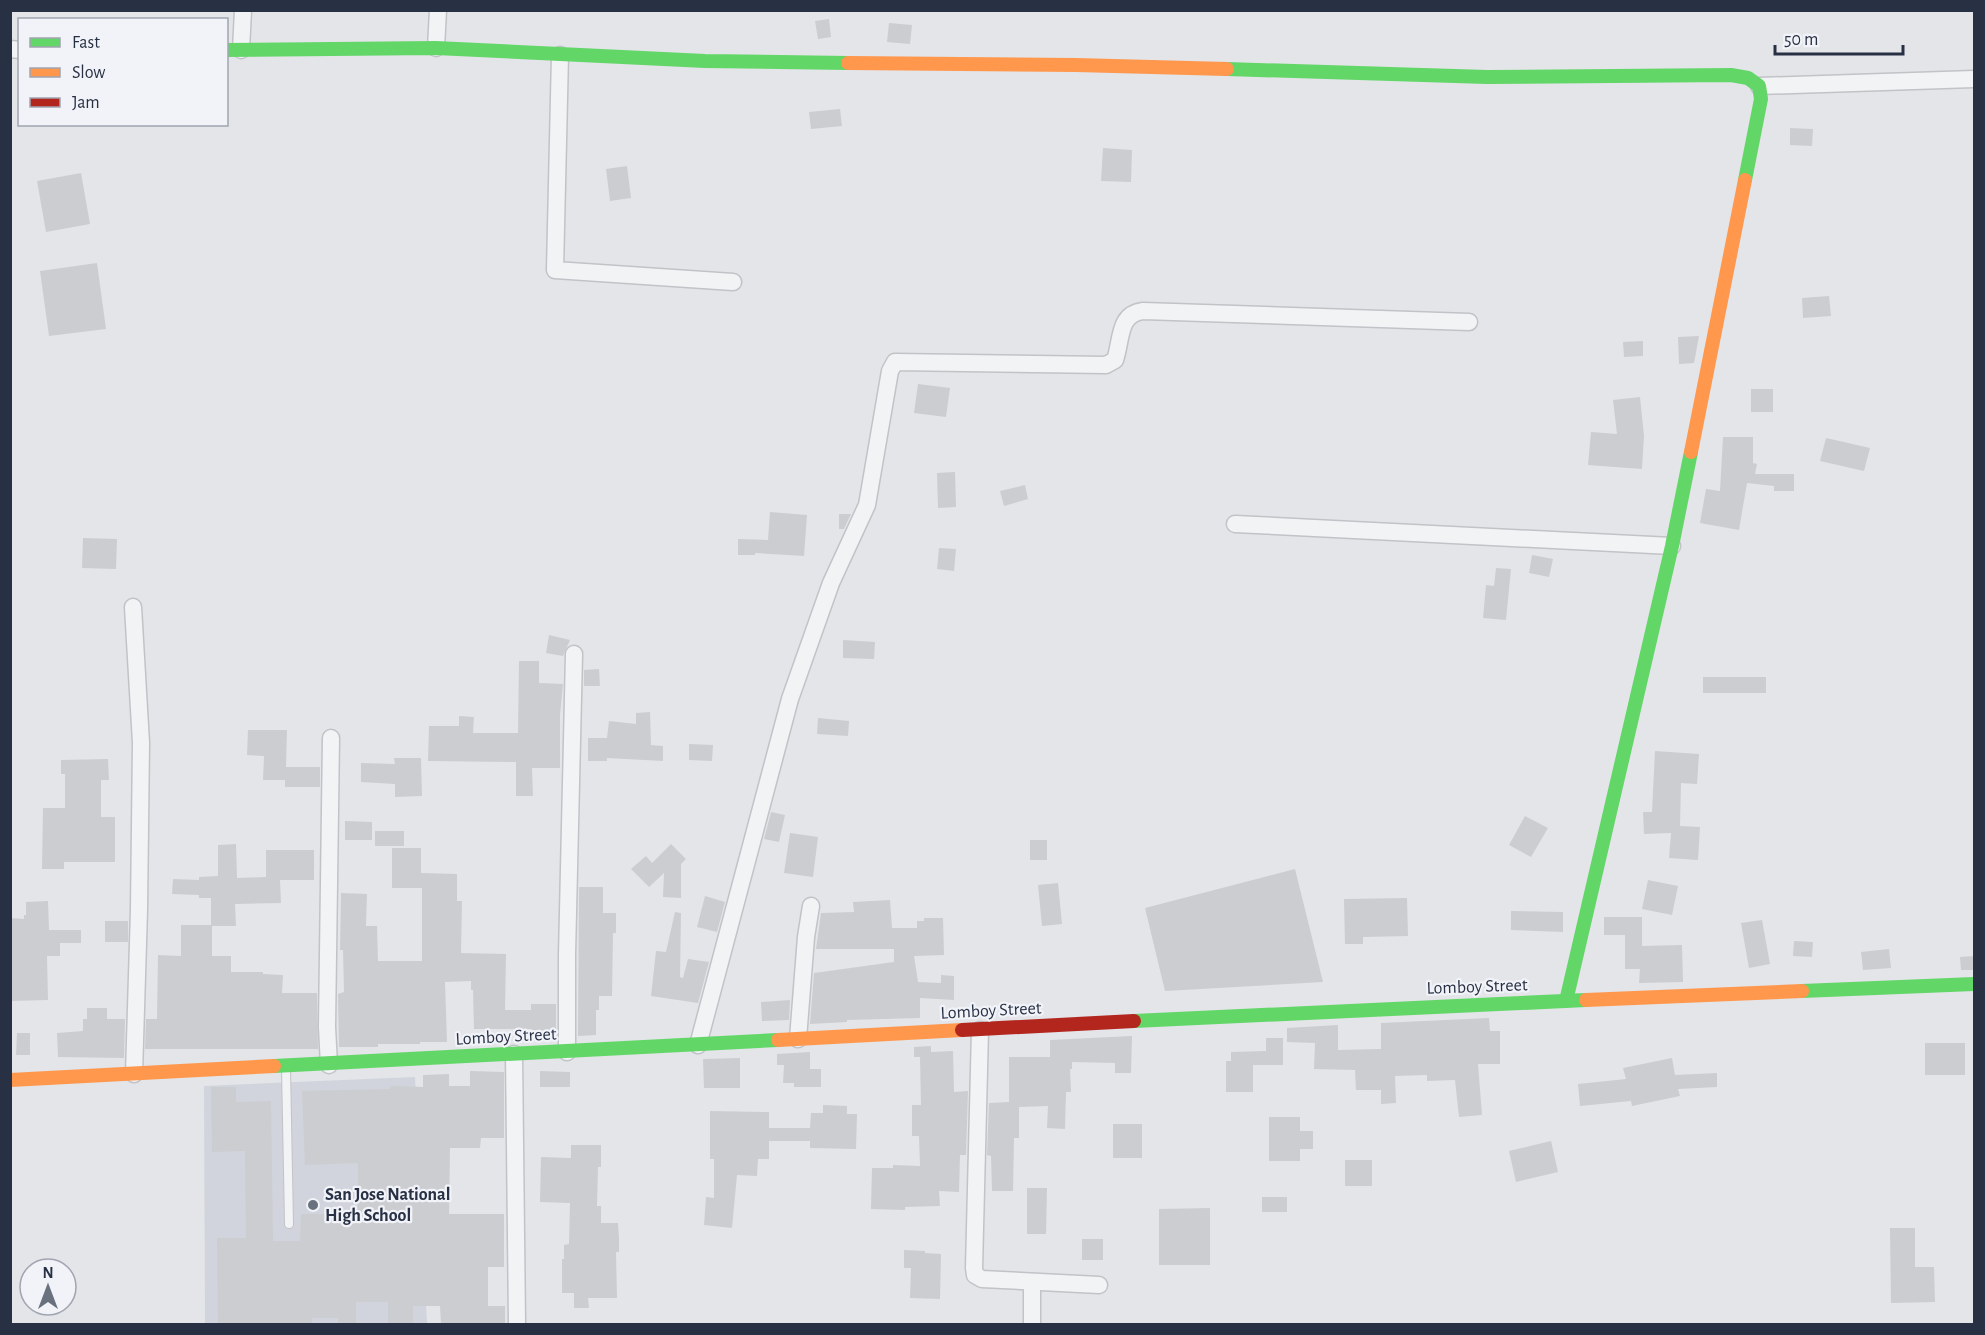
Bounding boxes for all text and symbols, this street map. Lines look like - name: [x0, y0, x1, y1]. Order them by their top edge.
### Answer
- legend: [18, 18, 228, 126]
- scale bar: [1775, 18, 1902, 56]
- text: 50 m: [1784, 31, 1818, 49]
- text: Fast: [72, 34, 100, 52]
- text: Slow: [72, 64, 105, 82]
- text: Jam: [72, 94, 100, 112]
- street label: Lomboy Street: [1426, 976, 1528, 998]
- street label: Lomboy Street: [940, 999, 1042, 1023]
- street label: Lomboy Street: [455, 1025, 557, 1049]
- place label: San Jose National High School: [325, 1186, 451, 1225]
- marker: San Jose National High School: [306, 1198, 320, 1212]
- north arrow: [18, 1257, 78, 1317]
- text: N: [42, 1265, 54, 1281]

